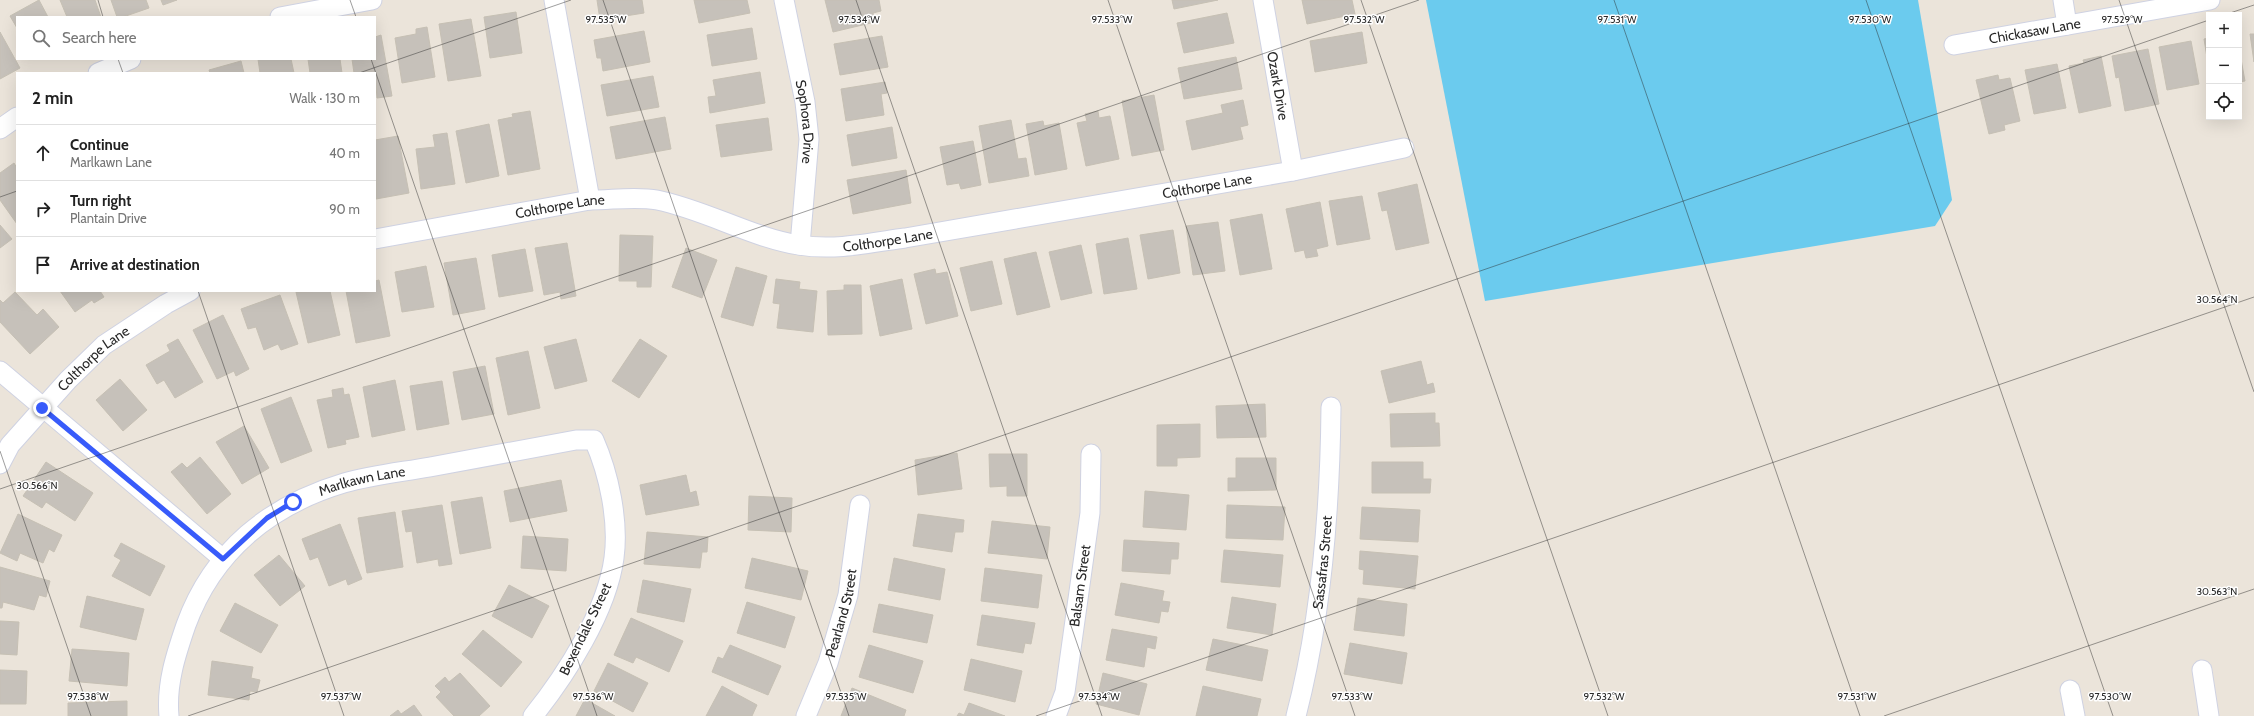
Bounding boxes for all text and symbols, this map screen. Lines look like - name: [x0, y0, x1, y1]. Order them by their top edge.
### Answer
- map controls: [2206, 12, 2242, 120]
- button: +: [2206, 12, 2242, 48]
- text: 97.535°W: [585, 13, 627, 26]
- text: 97.534°W: [838, 13, 880, 26]
- text: 97.533°W: [1091, 13, 1133, 26]
- text: 97.532°W: [1344, 13, 1385, 26]
- text: 97.531°W: [1598, 13, 1637, 26]
- text: 97.530°W: [1849, 13, 1892, 26]
- text: 97.529°W: [2101, 13, 2143, 26]
- street label: Chickasaw Lane: [1987, 14, 2082, 48]
- search box: [16, 16, 376, 60]
- icon: search: [30, 27, 52, 49]
- text: Search here: [62, 29, 137, 47]
- button: −: [2206, 48, 2242, 84]
- street label: Ozark Drive: [1263, 50, 1293, 121]
- street label: Sophora Drive: [792, 78, 818, 165]
- button: locate: [2206, 84, 2242, 120]
- text: 2 min: [32, 88, 73, 108]
- text: Walk · 130 m: [289, 90, 360, 106]
- text: Continue: [70, 136, 129, 154]
- icon: ahead: [32, 142, 54, 164]
- text: 40 m: [329, 145, 360, 161]
- text: Marlkawn Lane: [70, 154, 152, 170]
- street label: Colthorpe Lane: [1161, 169, 1253, 202]
- street label: Colthorpe Lane: [514, 191, 605, 222]
- text: Turn right: [70, 192, 131, 210]
- icon: right: [32, 198, 54, 220]
- text: 90 m: [329, 201, 360, 217]
- text: Plantain Drive: [70, 210, 147, 226]
- street label: Colthorpe Lane: [842, 224, 934, 255]
- icon: arrive: [32, 254, 54, 276]
- text: Arrive at destination: [70, 256, 200, 274]
- text: 30.564°N: [2196, 293, 2238, 306]
- street label: Colthorpe Lane: [53, 322, 133, 395]
- route end: [33, 399, 51, 417]
- street label: Marlkawn Lane: [316, 462, 406, 500]
- text: 30.566°N: [17, 479, 57, 492]
- route start: [284, 493, 302, 511]
- street label: Sassafras Street: [1308, 515, 1336, 610]
- street label: Balsam Street: [1065, 543, 1095, 628]
- street label: Pearland Street: [821, 568, 860, 660]
- street label: Bexendale Street: [555, 579, 615, 678]
- text: 30.563°N: [2197, 585, 2237, 598]
- text: 97.538°W: [67, 690, 109, 703]
- text: 97.537°W: [321, 690, 362, 703]
- text: 97.536°W: [572, 690, 614, 703]
- text: 97.535°W: [825, 690, 867, 703]
- text: 97.534°W: [1078, 690, 1120, 703]
- text: 97.533°W: [1331, 690, 1373, 703]
- text: 97.532°W: [1584, 690, 1625, 703]
- text: 97.531°W: [1838, 690, 1877, 703]
- text: 97.530°W: [2089, 690, 2132, 703]

